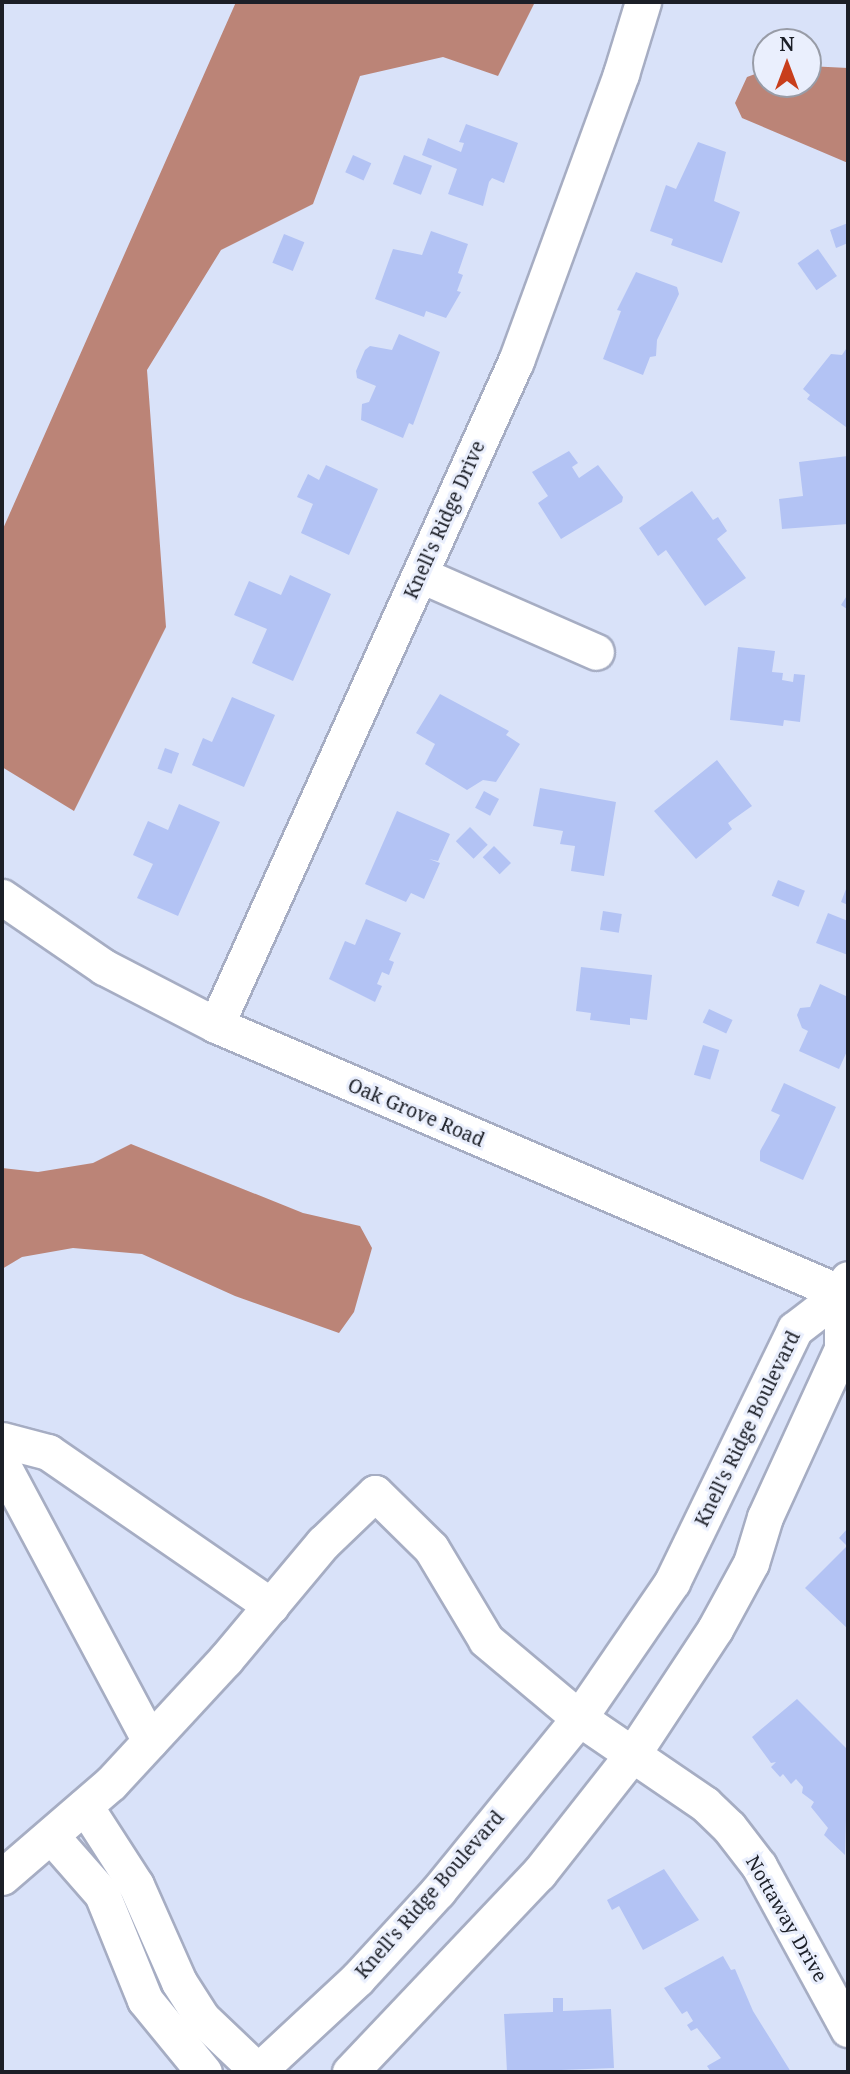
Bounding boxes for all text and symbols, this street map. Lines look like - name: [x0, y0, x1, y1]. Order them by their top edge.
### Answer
- north arrow: [752, 28, 822, 98]
- text: N: [780, 31, 794, 57]
- street label: Knell's Ridge Drive: [400, 437, 490, 603]
- street label: Oak Grove Road: [344, 1074, 488, 1152]
- street label: Knell's Ridge Boulevard: [691, 1328, 805, 1530]
- street label: Knell's Ridge Boulevard: [351, 1807, 509, 1983]
- street label: Nottaway Drive: [741, 1852, 831, 1986]

